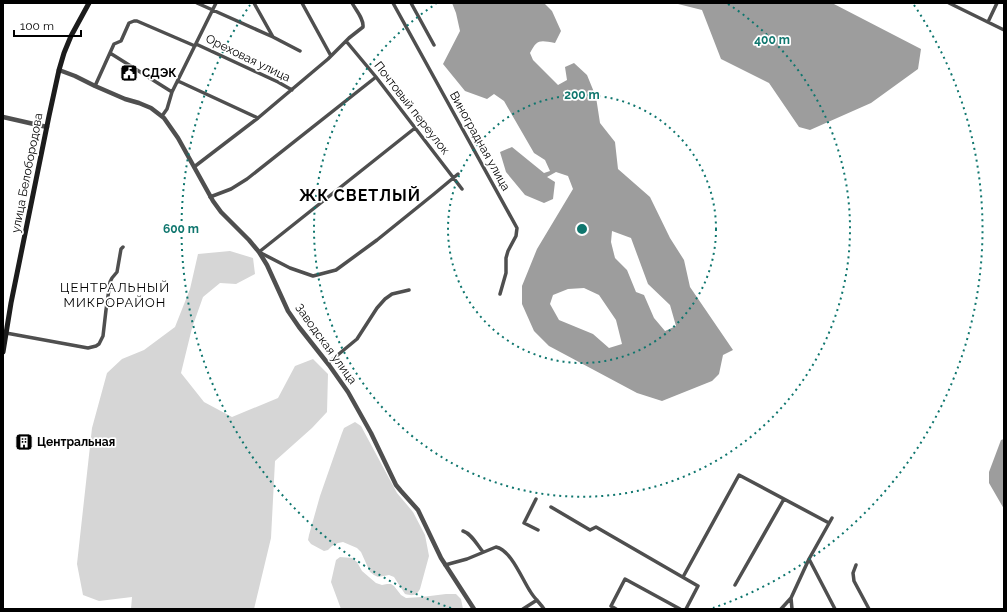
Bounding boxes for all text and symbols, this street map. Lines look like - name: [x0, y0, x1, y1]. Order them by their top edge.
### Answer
- scale bar: [14, 12, 81, 38]
- text: 100 m: [20, 19, 54, 33]
- street label: Ореховая улица: [203, 31, 293, 85]
- text: 400 m: [754, 33, 790, 47]
- street label: Почтовый переулок: [371, 59, 453, 157]
- public building icon: СДЭК: [119, 63, 139, 83]
- place label: СДЭК: [142, 66, 177, 80]
- text: 200 m: [564, 88, 600, 102]
- street label: Виноградная улица: [447, 89, 513, 193]
- street label: улица Белобородова: [8, 112, 46, 234]
- district label: ЖК СВЕТЛЫЙ: [299, 186, 421, 205]
- text: 600 m: [163, 222, 199, 236]
- centre of rings: [575, 222, 589, 236]
- district label: ЦЕНТРАЛЬНЫЙ МИКРОРАЙОН: [60, 280, 170, 310]
- street label: Заводская улица: [292, 301, 360, 387]
- building icon: Центральная: [14, 432, 34, 452]
- place label: Центральная: [37, 435, 115, 449]

